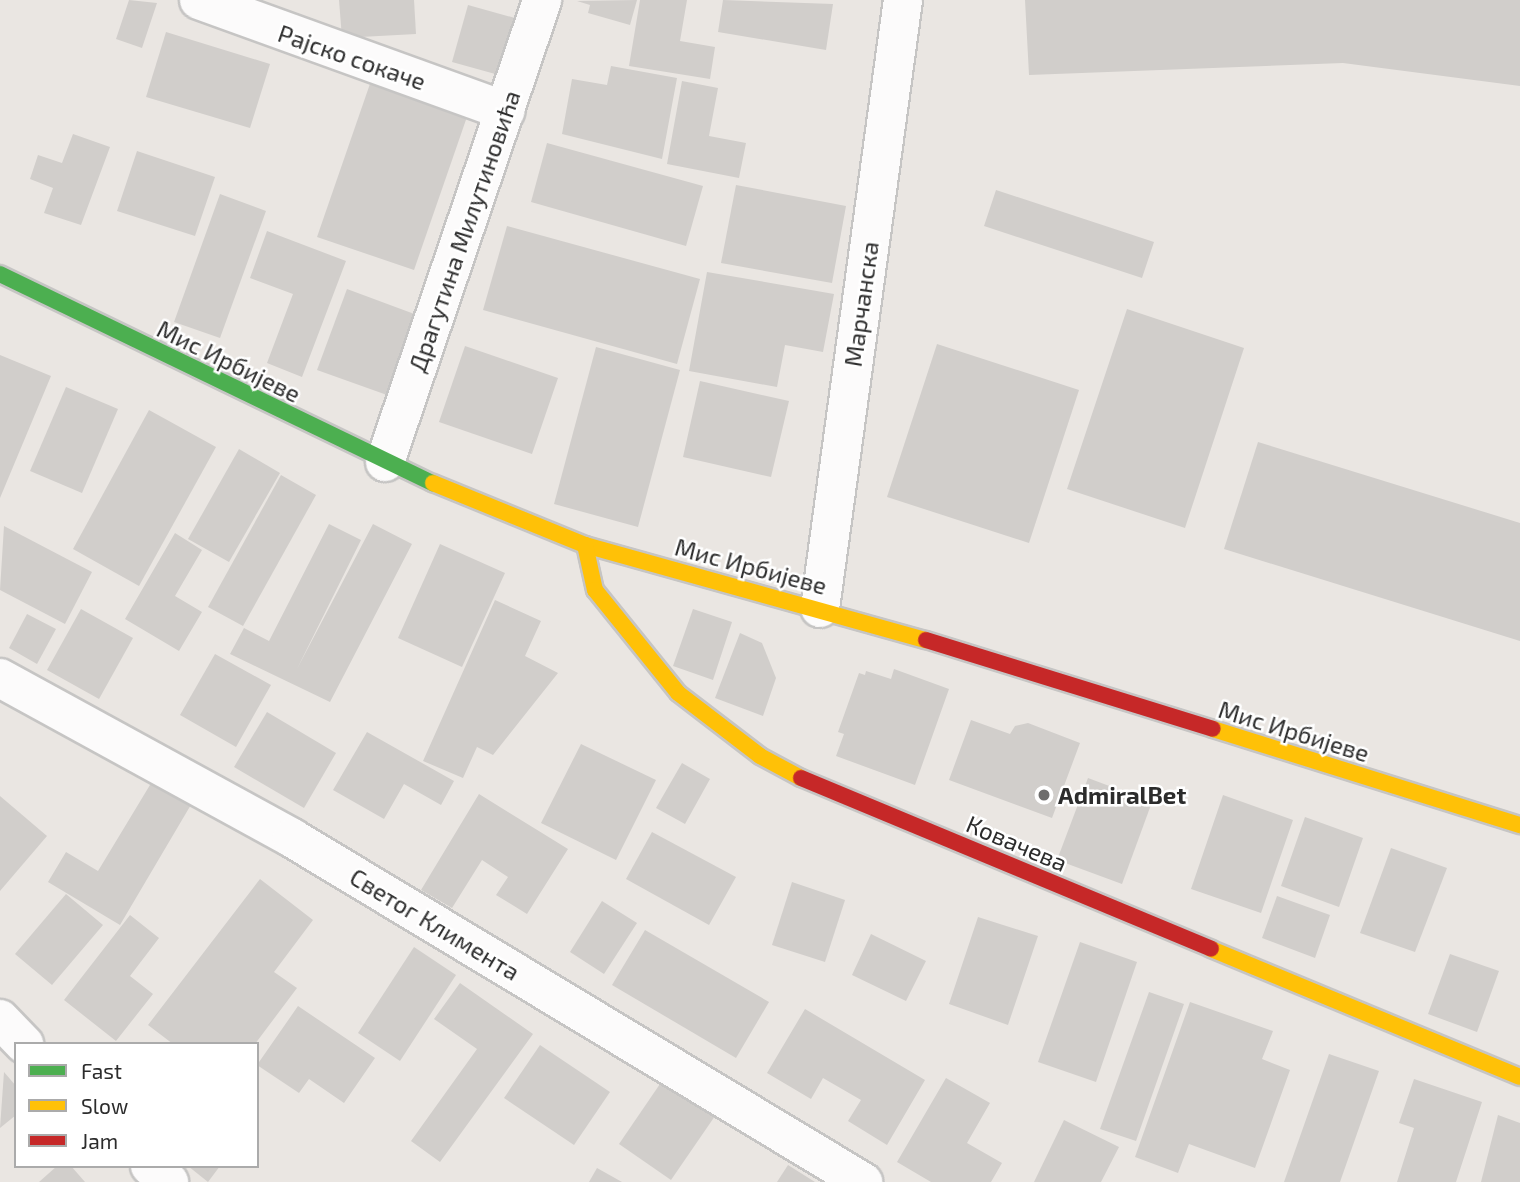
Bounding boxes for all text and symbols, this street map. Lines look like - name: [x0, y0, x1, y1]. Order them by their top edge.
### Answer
- street label: Рајско сокаче: [274, 18, 430, 96]
- street label: Драгутина Милутиновића: [402, 87, 526, 375]
- street label: Марчанска: [838, 240, 884, 368]
- street label: Мис Ирбијеве: [153, 314, 305, 408]
- street label: Мис Ирбијеве: [672, 532, 830, 600]
- street label: Мис Ирбијеве: [1215, 694, 1373, 768]
- place label: AdmiralBet: [1058, 781, 1186, 809]
- marker: AdmiralBet: [1036, 787, 1052, 803]
- street label: Ковачева: [962, 809, 1072, 877]
- street label: Светог Климента: [345, 862, 525, 986]
- legend: [14, 1042, 259, 1168]
- text: Fast: [81, 1058, 122, 1083]
- text: Slow: [81, 1093, 128, 1118]
- text: Jam: [81, 1128, 118, 1153]

